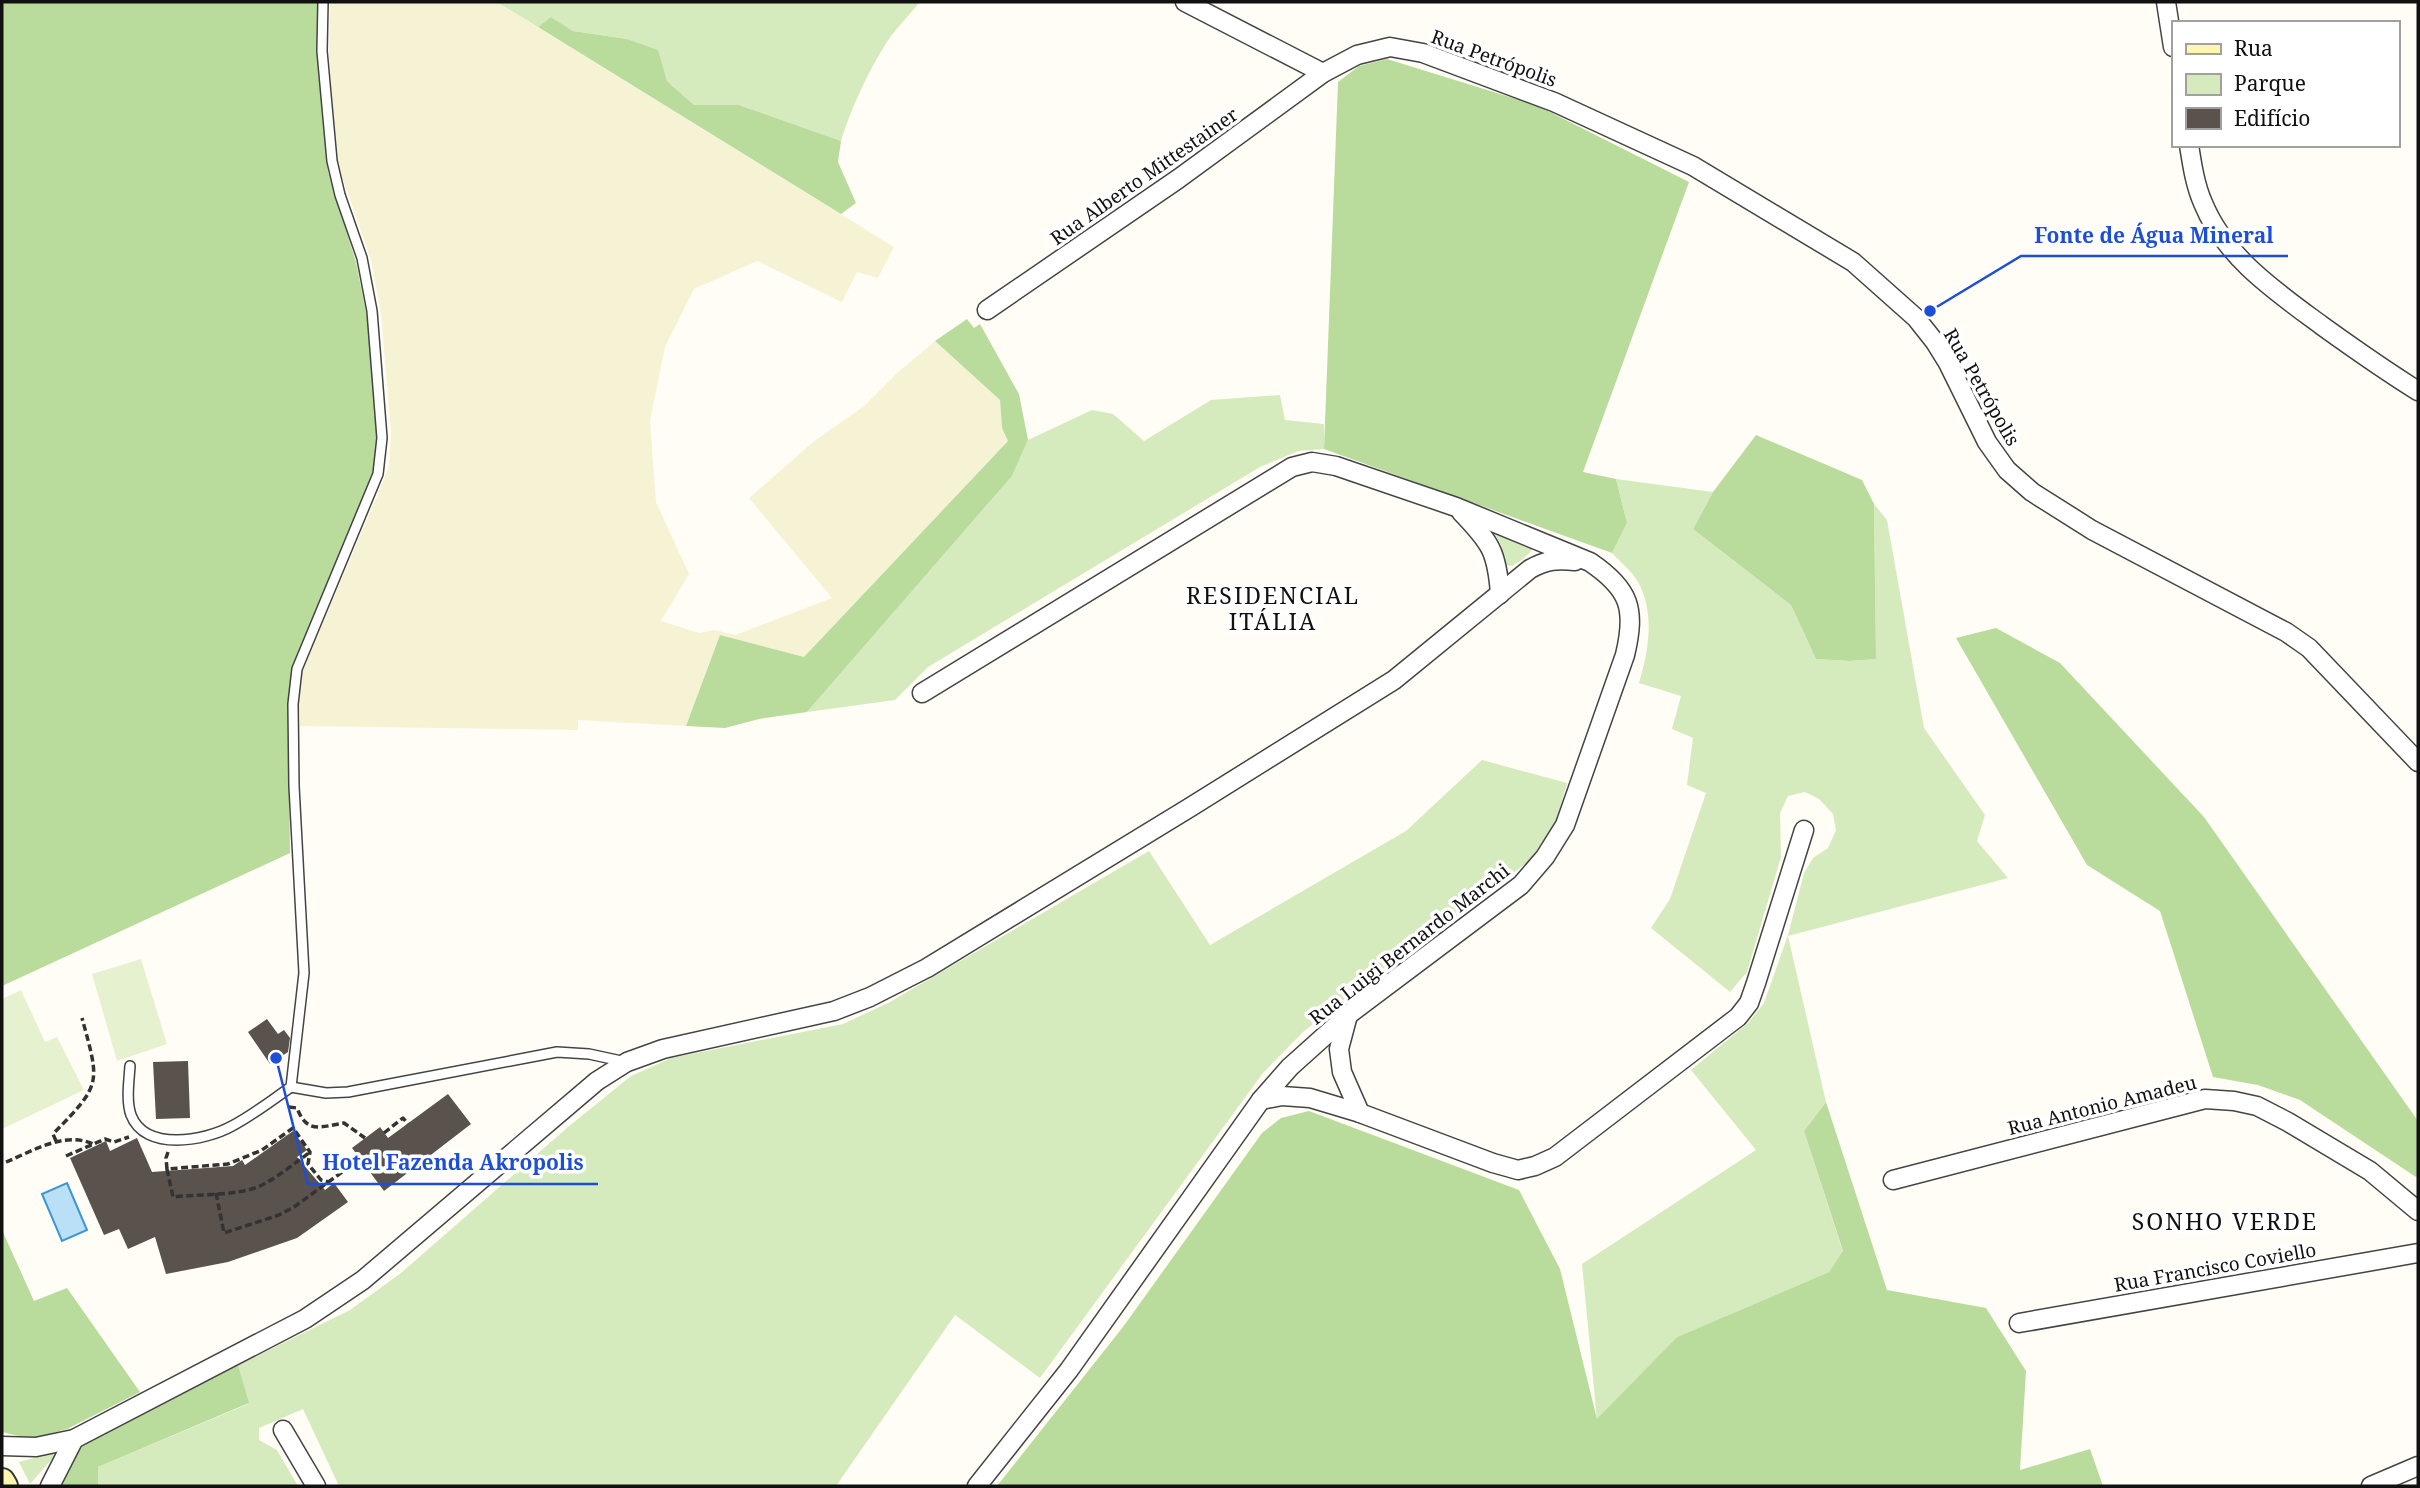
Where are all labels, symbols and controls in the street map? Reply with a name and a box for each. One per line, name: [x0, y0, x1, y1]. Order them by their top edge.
legend: [2172, 21, 2399, 147]
street label: Rua Petrópolis: [1428, 23, 1560, 93]
text: Rua: [2234, 34, 2273, 62]
text: Parque: [2234, 69, 2306, 97]
street label: Rua Alberto Mittestainer: [1045, 101, 1243, 251]
text: Edifício: [2234, 104, 2310, 132]
callout: Fonte de Água Mineral: [2021, 214, 2288, 256]
text: Fonte de Água Mineral: [2034, 221, 2274, 249]
street label: Rua Petrópolis: [1938, 324, 2026, 450]
district label: RESIDENCIAL ITÁLIA: [1186, 579, 1360, 637]
street label: Rua Luigi Bernardo Marchi: [1304, 858, 1514, 1030]
street label: Rua Antonio Amadeu: [2005, 1069, 2199, 1141]
callout: Hotel Fazenda Akropolis: [308, 1142, 598, 1184]
text: Hotel Fazenda Akropolis: [322, 1148, 584, 1176]
district label: SONHO VERDE: [2132, 1205, 2318, 1237]
street label: Rua Francisco Coviello: [2112, 1236, 2318, 1298]

